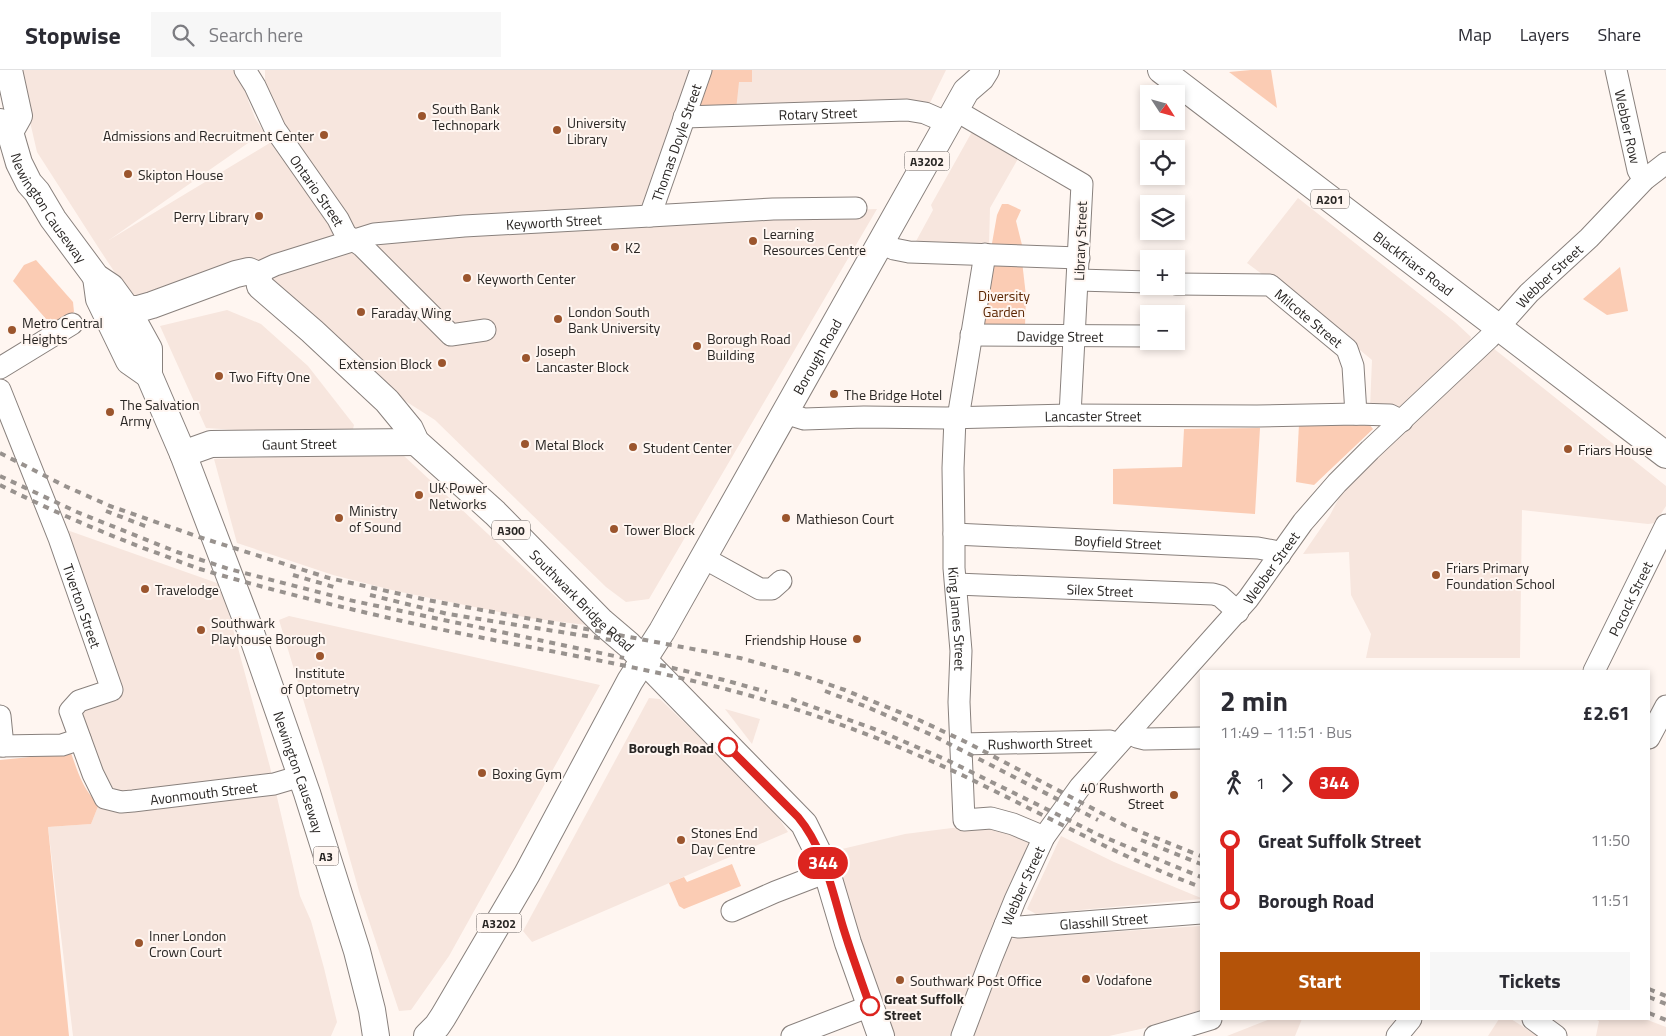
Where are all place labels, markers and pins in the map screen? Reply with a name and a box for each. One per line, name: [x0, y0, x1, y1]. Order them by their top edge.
place label: South Bank Technopark: [432, 98, 500, 135]
marker: South Bank Technopark: [416, 110, 428, 122]
place label: University Library: [567, 112, 627, 149]
marker: University Library: [551, 124, 563, 136]
place label: Admissions and Recruitment Center: [103, 125, 314, 146]
marker: Admissions and Recruitment Center: [318, 129, 330, 141]
place label: Skipton House: [138, 164, 223, 185]
marker: Skipton House: [122, 168, 134, 180]
place label: Perry Library: [174, 206, 249, 227]
marker: Perry Library: [253, 210, 265, 222]
place label: Learning Resources Centre: [763, 223, 866, 260]
marker: Learning Resources Centre: [747, 235, 759, 247]
place label: K2: [625, 237, 641, 258]
marker: K2: [609, 241, 621, 253]
place label: Keyworth Center: [477, 268, 576, 289]
marker: Keyworth Center: [461, 272, 473, 284]
place label: London South Bank University: [568, 301, 661, 338]
place label: Faraday Wing: [371, 302, 451, 323]
marker: Faraday Wing: [355, 306, 367, 318]
place label: Metro Central Heights: [22, 312, 103, 349]
marker: London South Bank University: [552, 313, 564, 325]
marker: Metro Central Heights: [6, 324, 18, 336]
place label: Borough Road Building: [707, 328, 791, 365]
place label: Joseph Lancaster Block: [536, 340, 629, 377]
marker: Borough Road Building: [691, 340, 703, 352]
marker: Joseph Lancaster Block: [520, 352, 532, 364]
place label: Extension Block: [339, 353, 432, 374]
marker: Extension Block: [436, 357, 448, 369]
place label: Two Fifty One: [229, 366, 310, 387]
marker: Two Fifty One: [213, 370, 225, 382]
place label: The Bridge Hotel: [844, 384, 942, 405]
marker: The Bridge Hotel: [828, 388, 840, 400]
place label: The Salvation Army: [120, 394, 199, 431]
marker: The Salvation Army: [104, 406, 116, 418]
place label: Metal Block: [535, 434, 604, 455]
place label: Student Center: [643, 437, 732, 458]
marker: Metal Block: [519, 438, 531, 450]
place label: Friars House: [1578, 439, 1652, 460]
marker: Student Center: [627, 441, 639, 453]
marker: Friars House: [1562, 443, 1574, 455]
place label: UK Power Networks: [429, 477, 487, 514]
marker: UK Power Networks: [413, 489, 425, 501]
place label: Ministry of Sound: [349, 500, 401, 537]
place label: Mathieson Court: [796, 508, 894, 529]
marker: Ministry of Sound: [333, 512, 345, 524]
marker: Mathieson Court: [780, 512, 792, 524]
place label: Tower Block: [624, 519, 695, 540]
marker: Tower Block: [608, 523, 620, 535]
place label: Friars Primary Foundation School: [1446, 557, 1555, 594]
marker: Friars Primary Foundation School: [1430, 569, 1442, 581]
place label: Travelodge: [155, 579, 219, 600]
marker: Travelodge: [139, 583, 151, 595]
place label: Southwark Playhouse Borough: [211, 612, 326, 649]
marker: Southwark Playhouse Borough: [195, 624, 207, 636]
place label: Friendship House: [745, 629, 847, 650]
marker: Friendship House: [851, 633, 863, 645]
marker: Institute of Optometry: [314, 650, 326, 662]
place label: Institute of Optometry: [280, 662, 360, 699]
place label: Borough Road: [628, 737, 714, 758]
marker: Borough Road: [718, 737, 738, 757]
place label: Boxing Gym: [492, 763, 562, 784]
marker: Boxing Gym: [476, 767, 488, 779]
place label: 40 Rushworth Street: [1080, 777, 1164, 814]
marker: 40 Rushworth Street: [1168, 789, 1180, 801]
place label: Stones End Day Centre: [691, 822, 758, 859]
marker: Stones End Day Centre: [675, 834, 687, 846]
place label: Inner London Crown Court: [149, 925, 226, 962]
marker: Inner London Crown Court: [133, 937, 145, 949]
place label: Vodafone: [1096, 969, 1152, 990]
place label: Southwark Post Office: [910, 970, 1042, 991]
marker: Vodafone: [1080, 973, 1092, 985]
marker: Southwark Post Office: [894, 974, 906, 986]
place label: Great Suffolk Street: [884, 988, 965, 1025]
marker: Great Suffolk Street: [860, 996, 880, 1016]

